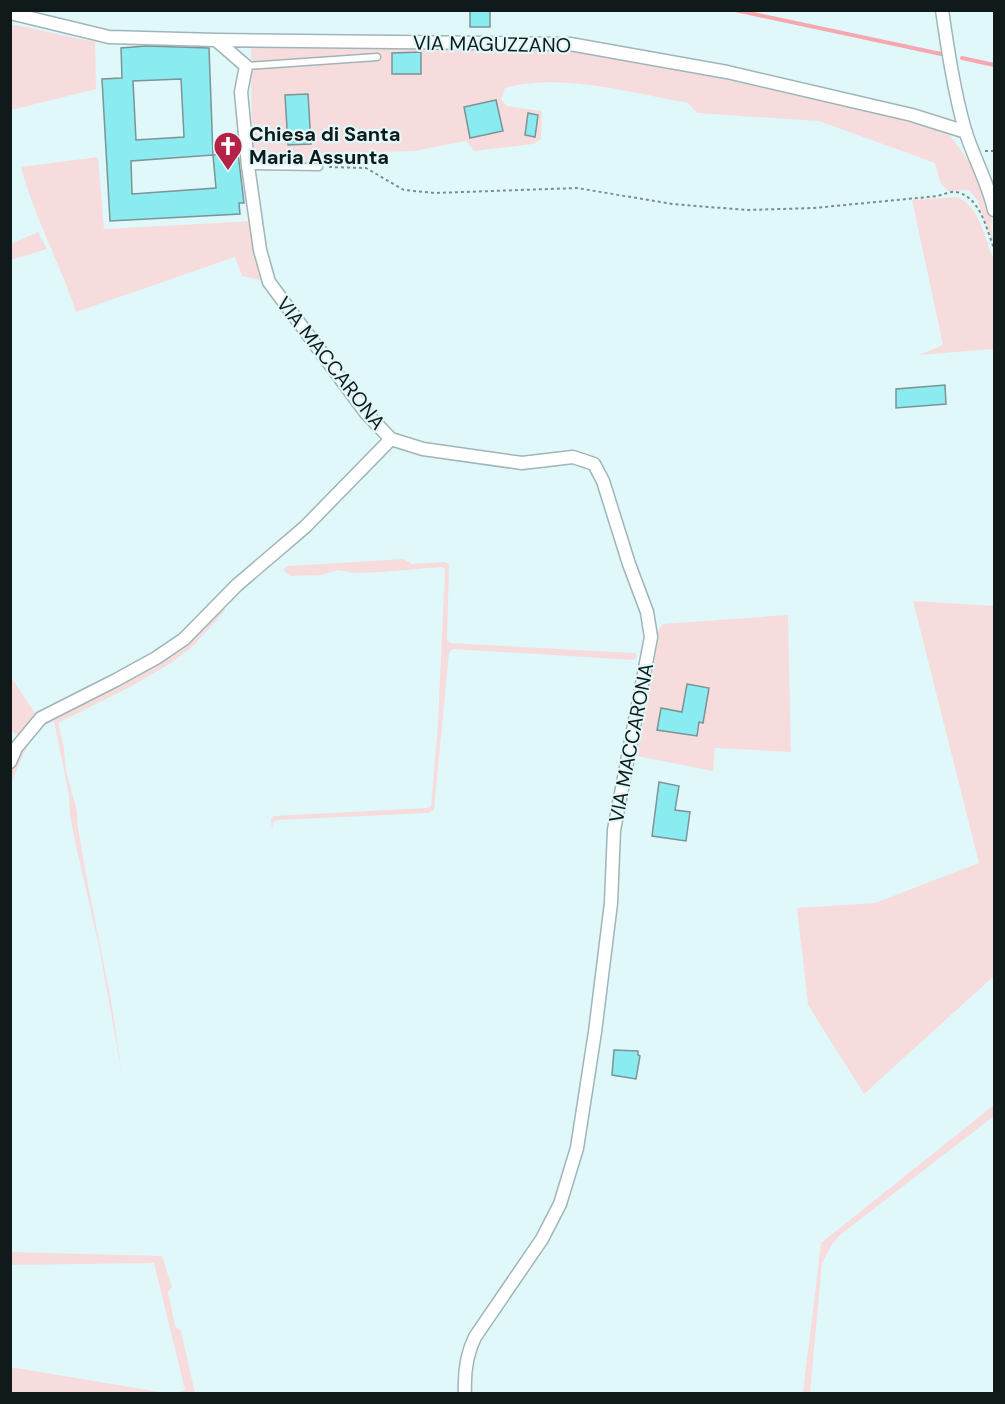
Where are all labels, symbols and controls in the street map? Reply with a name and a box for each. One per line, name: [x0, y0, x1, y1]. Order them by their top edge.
street label: VIA MAGUZZANO: [413, 30, 571, 58]
place label: Chiesa di Santa Maria Assunta: [249, 121, 401, 170]
church icon: Chiesa di Santa Maria Assunta: [212, 130, 244, 172]
street label: VIA MACCARONA: [271, 291, 391, 435]
street label: VIA MACCARONA: [603, 661, 659, 825]

